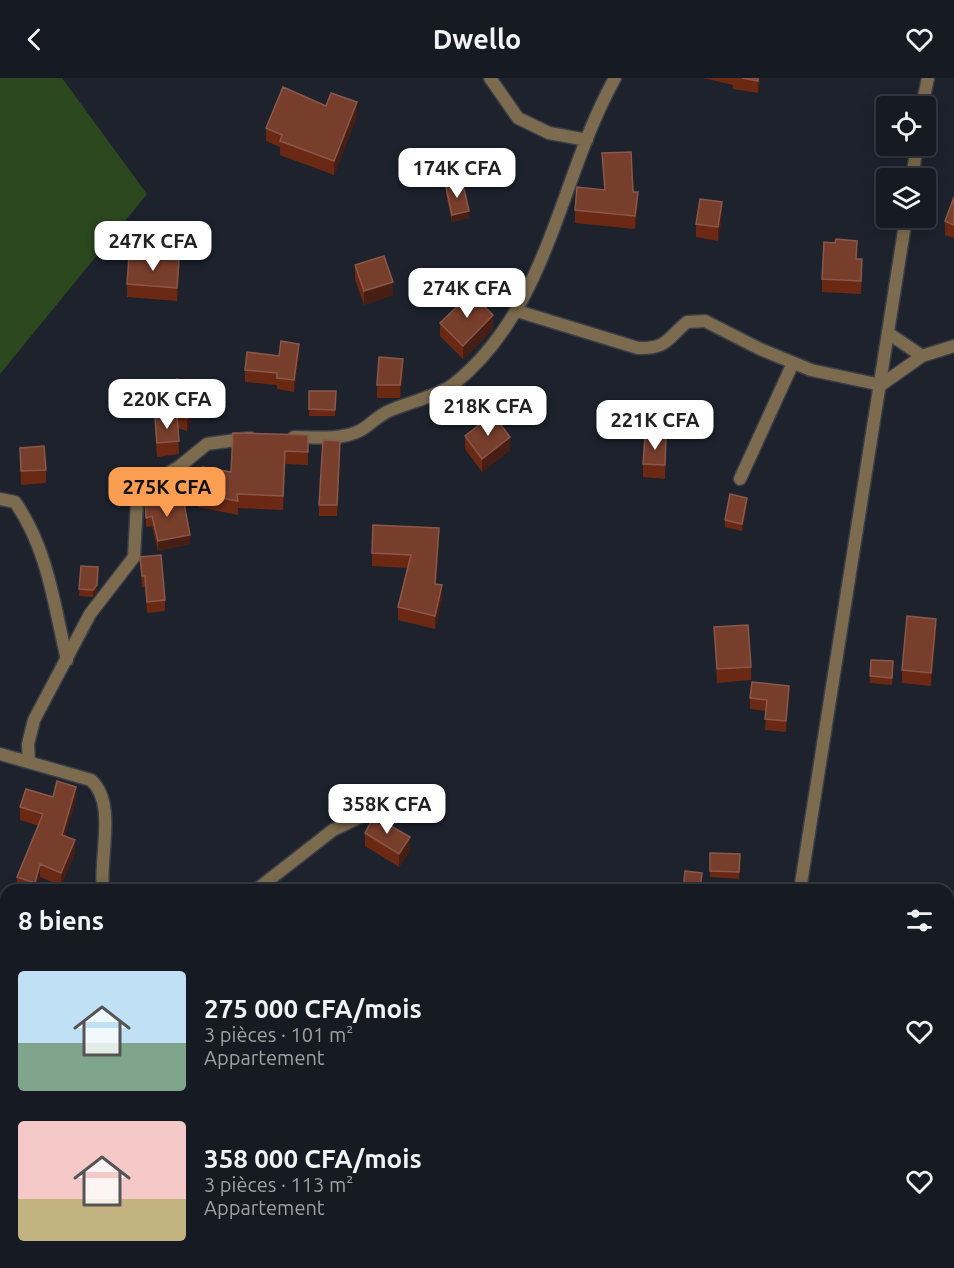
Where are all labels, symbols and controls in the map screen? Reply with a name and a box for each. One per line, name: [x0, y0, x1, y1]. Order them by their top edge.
icon: back: [18, 23, 51, 56]
icon: heart: [903, 23, 936, 56]
text: Dwello: [433, 24, 521, 54]
map controls: [876, 96, 936, 228]
button: locate: [876, 96, 936, 156]
pin: 174K CFA: [395, 148, 519, 199]
text: 174K CFA: [412, 156, 502, 179]
button: layers: [876, 168, 936, 228]
pin: 247K CFA: [91, 221, 215, 272]
text: 247K CFA: [108, 229, 198, 252]
pin: 274K CFA: [405, 268, 529, 319]
text: 274K CFA: [422, 276, 512, 299]
pin: 220K CFA: [105, 379, 229, 430]
pin: 218K CFA: [426, 386, 550, 437]
text: 220K CFA: [122, 387, 212, 410]
text: 218K CFA: [443, 394, 533, 417]
pin: 221K CFA: [593, 400, 717, 451]
text: 221K CFA: [610, 408, 700, 431]
pin: 275K CFA: [105, 467, 229, 518]
text: 275K CFA: [122, 475, 212, 498]
pin: 358K CFA: [325, 784, 449, 835]
text: 358K CFA: [342, 792, 432, 815]
icon: filters: [903, 904, 936, 937]
text: 8 biens: [18, 906, 104, 935]
text: 275 000 CFA/mois: [204, 994, 422, 1023]
icon: home: [66, 995, 138, 1067]
icon: heart: [903, 1015, 936, 1048]
text: 3 pièces · 101 m²: [204, 1023, 353, 1046]
text: Appartement: [204, 1046, 325, 1069]
text: 358 000 CFA/mois: [204, 1144, 422, 1173]
icon: home: [66, 1145, 138, 1217]
icon: heart: [903, 1165, 936, 1198]
text: 3 pièces · 113 m²: [204, 1173, 353, 1196]
text: Appartement: [204, 1196, 325, 1219]

